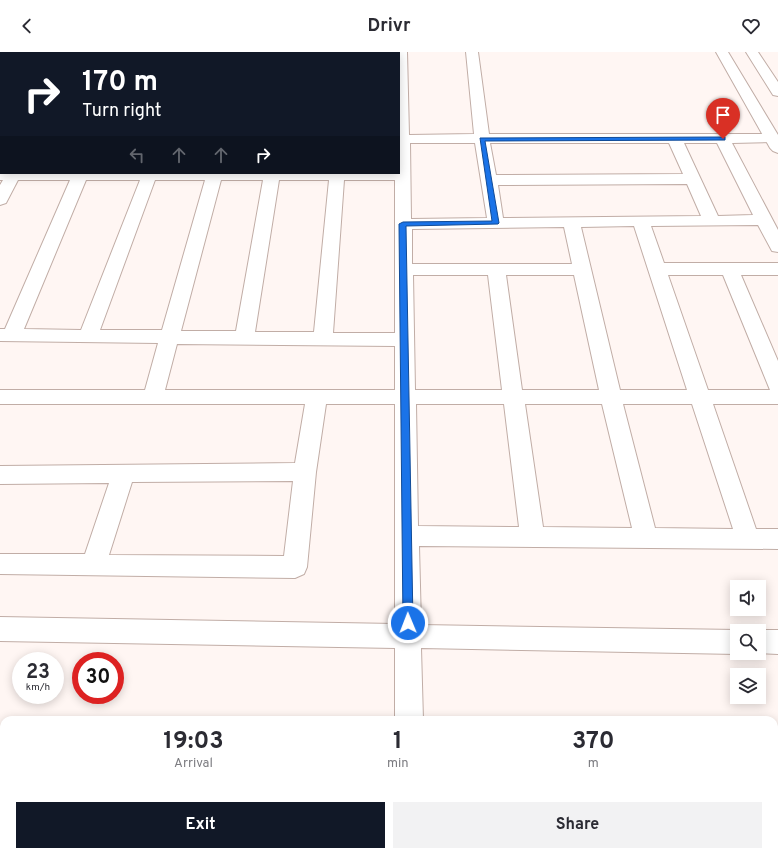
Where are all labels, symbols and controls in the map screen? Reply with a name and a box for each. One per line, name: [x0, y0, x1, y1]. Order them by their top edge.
icon: back: [16, 15, 38, 37]
text: Drivr: [368, 15, 410, 38]
icon: heart: [740, 15, 762, 37]
text: 170 m: [82, 65, 158, 101]
icon: right: [16, 68, 68, 120]
pin: [706, 98, 740, 139]
text: Turn right: [82, 100, 162, 123]
icon: arrive: [712, 104, 734, 126]
icon: left: [126, 144, 148, 166]
icon: ahead: [168, 144, 190, 166]
icon: ahead: [210, 144, 232, 166]
icon: right: [252, 144, 274, 166]
map controls: [730, 580, 766, 704]
button: sound: [730, 580, 766, 616]
position arrow: [387, 602, 429, 644]
button: search: [730, 624, 766, 660]
speed limit sign: 30: [72, 652, 124, 704]
text: 23: [26, 660, 50, 686]
button: layers: [730, 668, 766, 704]
text: km/h: [26, 681, 50, 694]
text: 19:03: [163, 727, 224, 757]
text: 1: [393, 727, 403, 757]
text: 370: [572, 727, 615, 757]
text: Arrival: [174, 756, 213, 772]
text: min: [387, 756, 409, 772]
text: m: [588, 756, 599, 772]
button: Exit: [16, 802, 385, 848]
button: Share: [393, 802, 762, 848]

